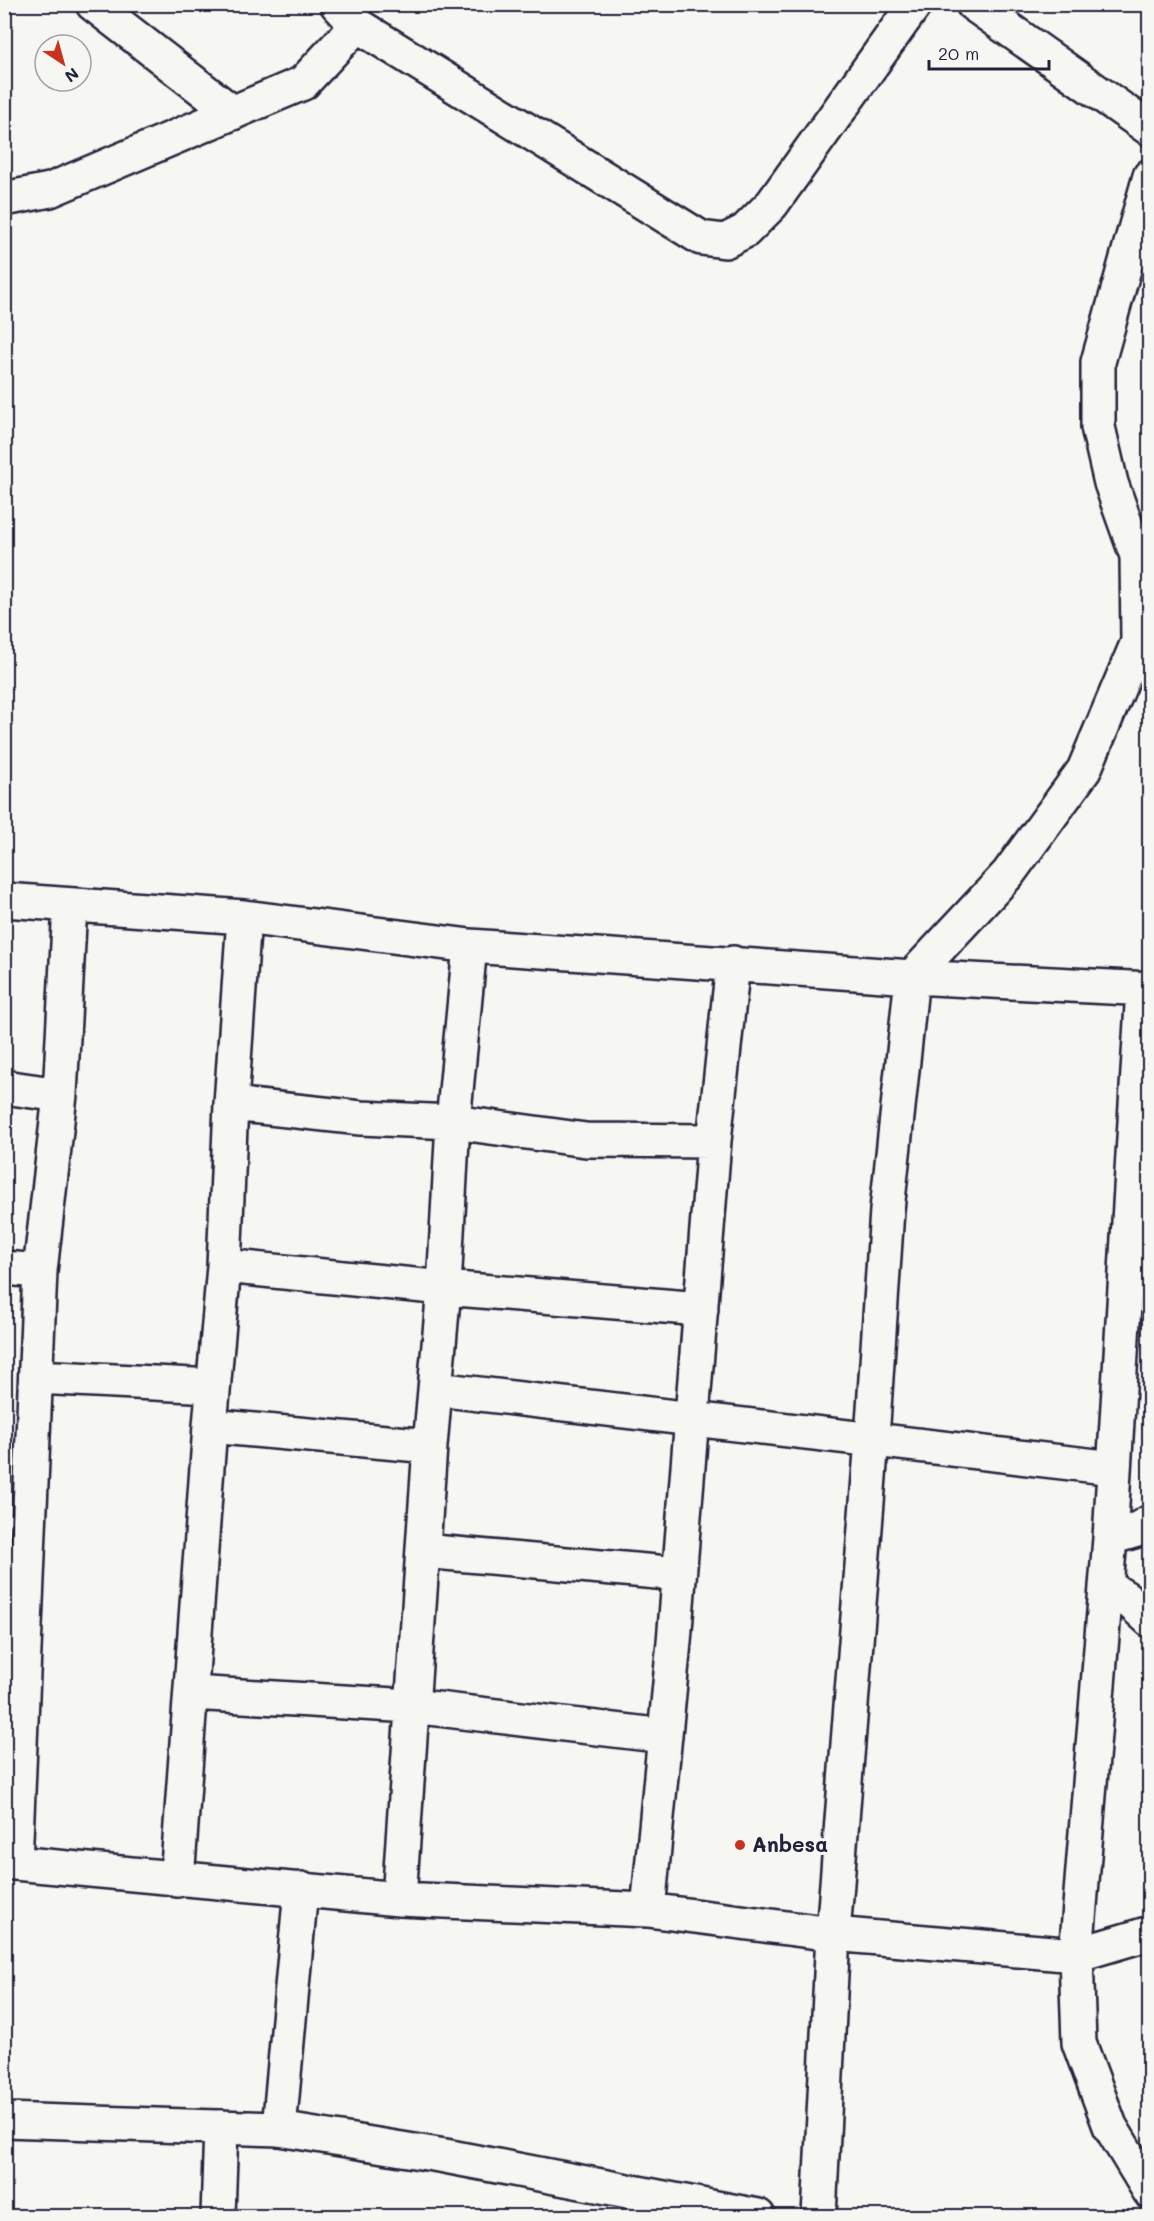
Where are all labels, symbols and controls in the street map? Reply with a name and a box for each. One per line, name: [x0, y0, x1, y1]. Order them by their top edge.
north arrow: [33, 33, 93, 93]
scale bar: [929, 33, 1049, 71]
text: 20 m: [938, 41, 979, 65]
text: N: [61, 63, 83, 88]
place label: Anbesa: [752, 1830, 828, 1857]
marker: Anbesa: [733, 1838, 747, 1852]

